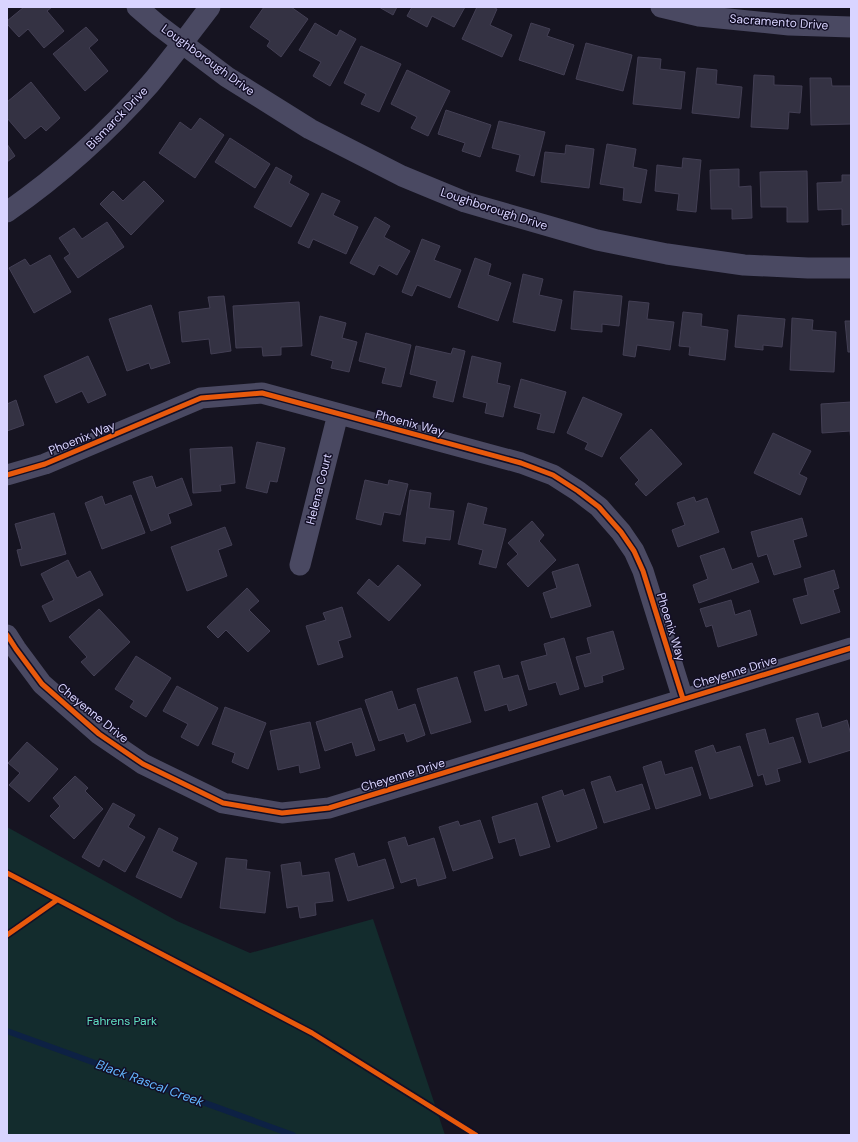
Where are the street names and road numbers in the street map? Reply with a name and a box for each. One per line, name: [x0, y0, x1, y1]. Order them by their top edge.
street label: Sacramento Drive: [729, 11, 829, 33]
street label: Loughborough Drive: [158, 21, 258, 99]
street label: Bismarck Drive: [83, 83, 151, 153]
street label: Loughborough Drive: [438, 184, 550, 234]
street label: Phoenix Way: [374, 406, 447, 440]
street label: Phoenix Way: [46, 417, 118, 459]
street label: Helena Court: [302, 451, 336, 526]
street label: Phoenix Way: [653, 591, 689, 663]
street label: Cheyenne Drive: [691, 652, 779, 692]
street label: Cheyenne Drive: [54, 679, 132, 747]
street label: Cheyenne Drive: [359, 755, 447, 795]

